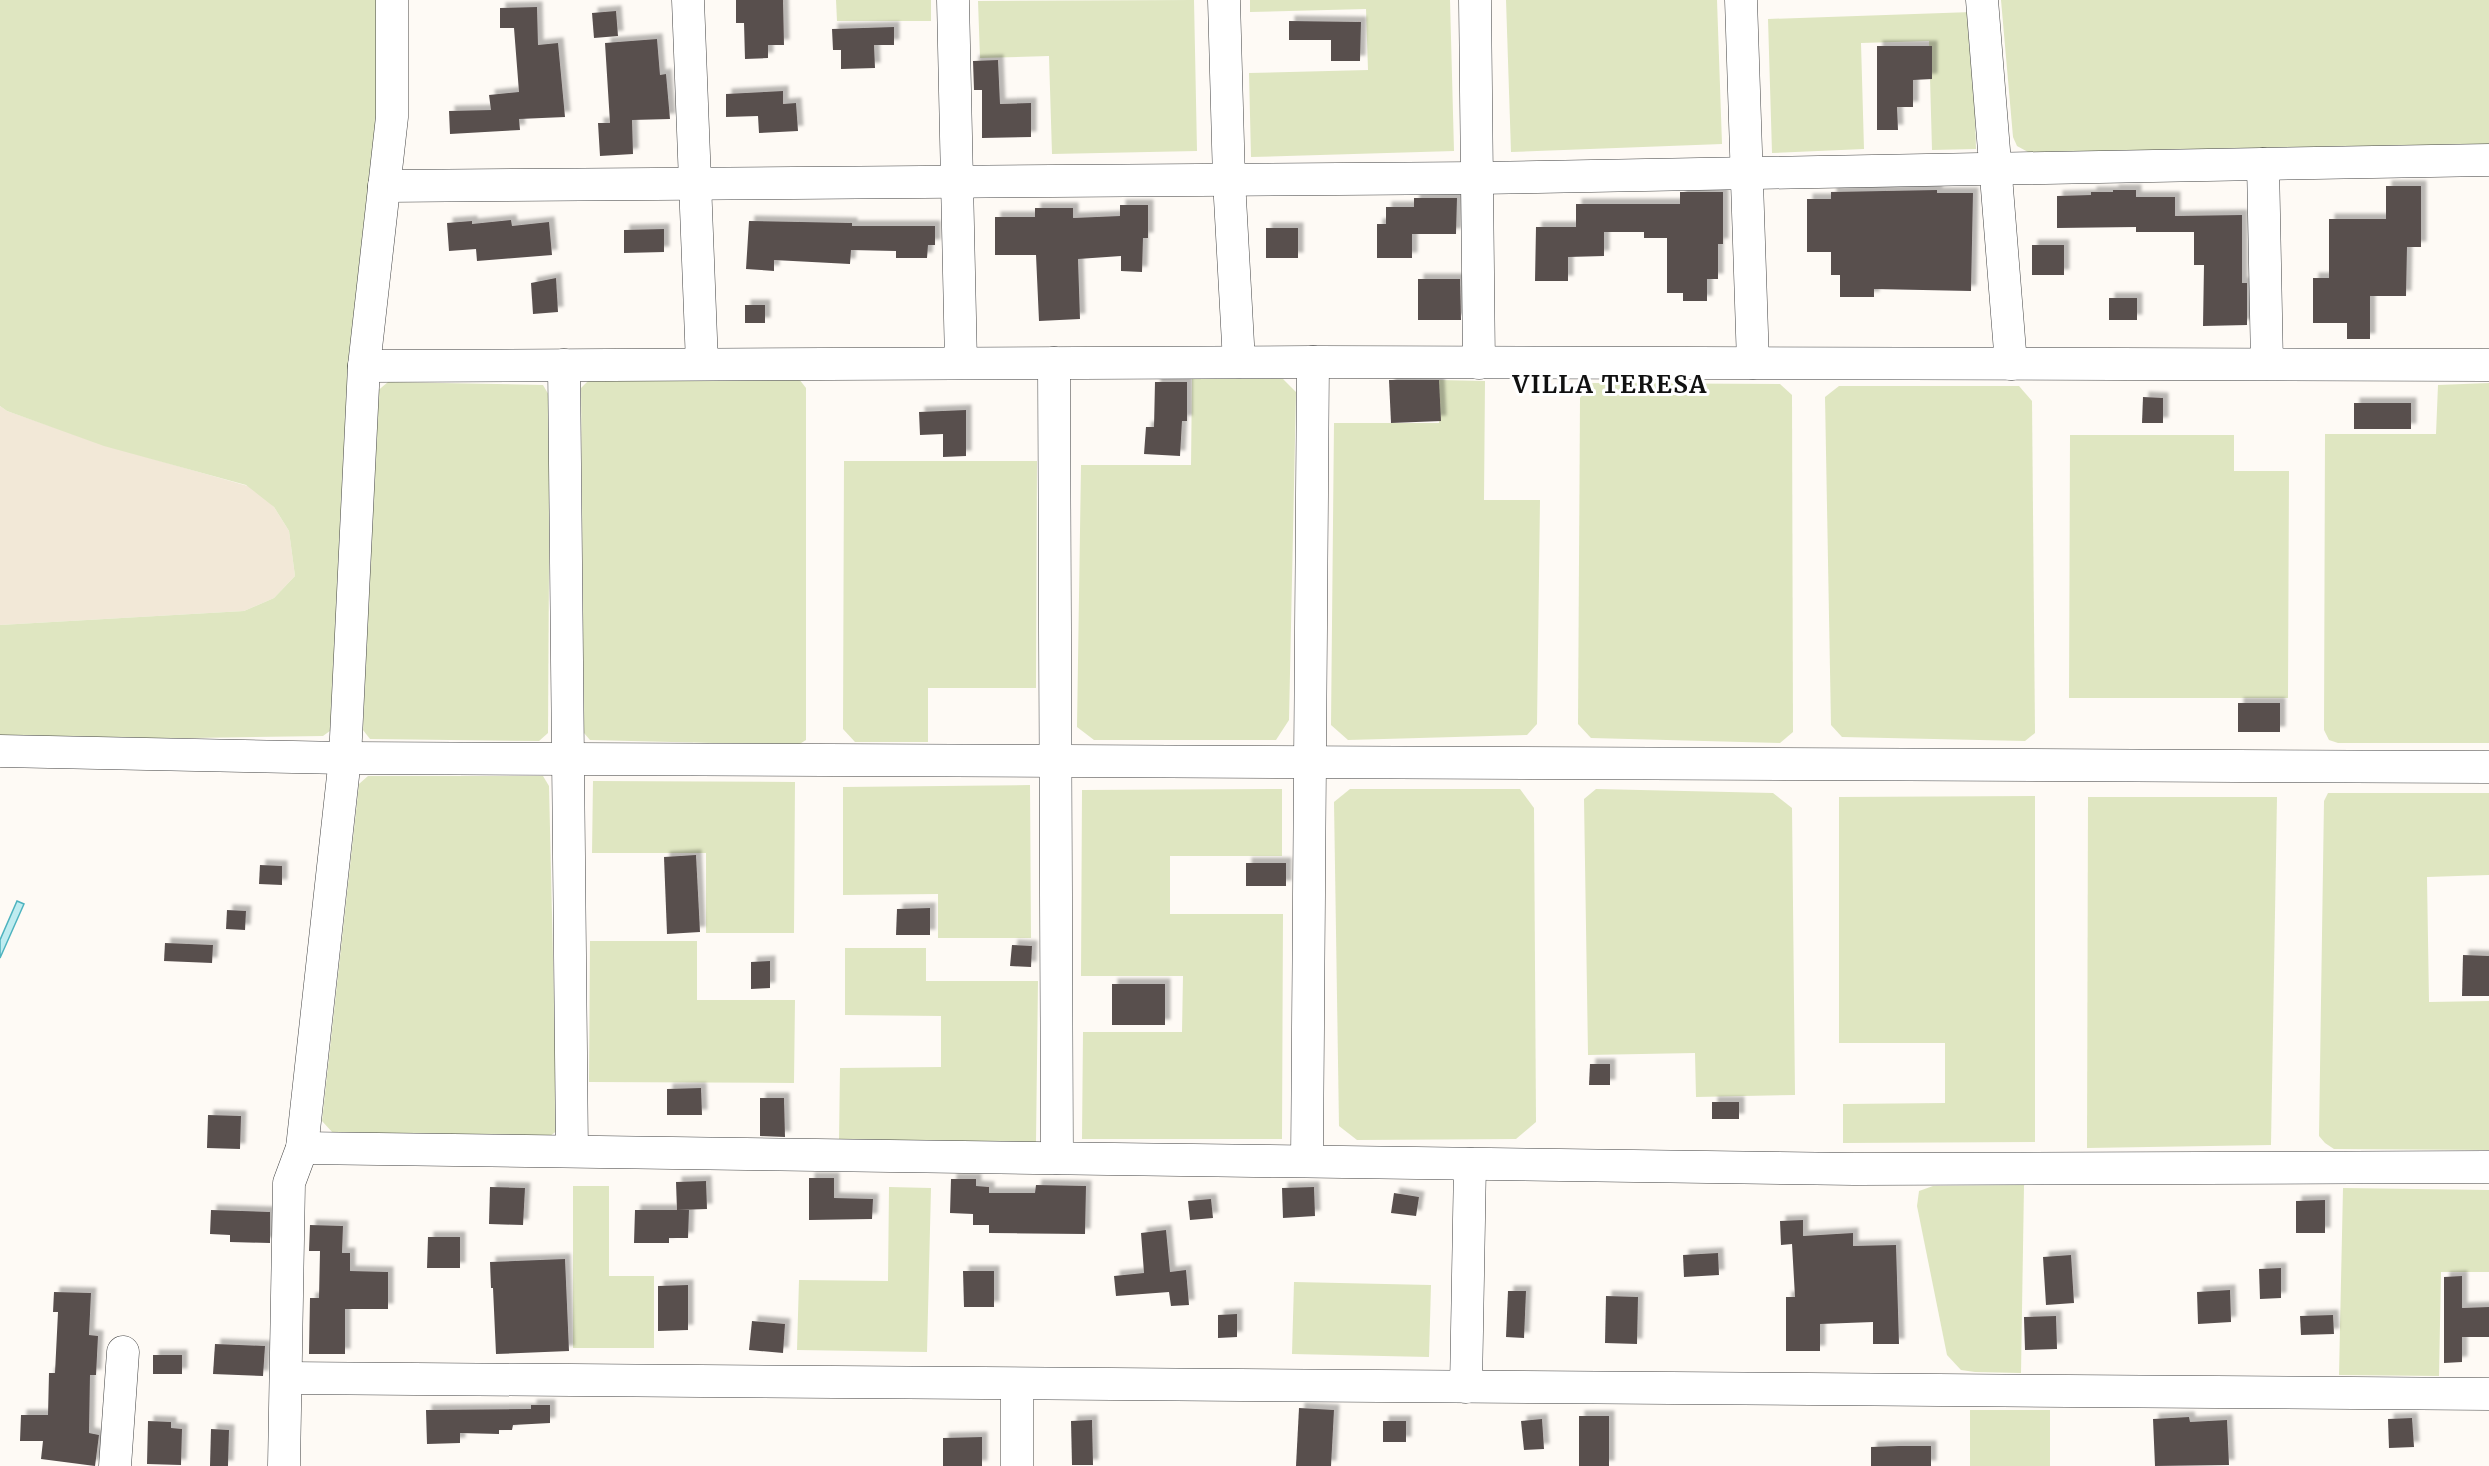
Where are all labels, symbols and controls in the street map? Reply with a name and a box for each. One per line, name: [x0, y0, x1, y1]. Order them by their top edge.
district label: VILLA TERESA: [1511, 369, 1708, 400]

